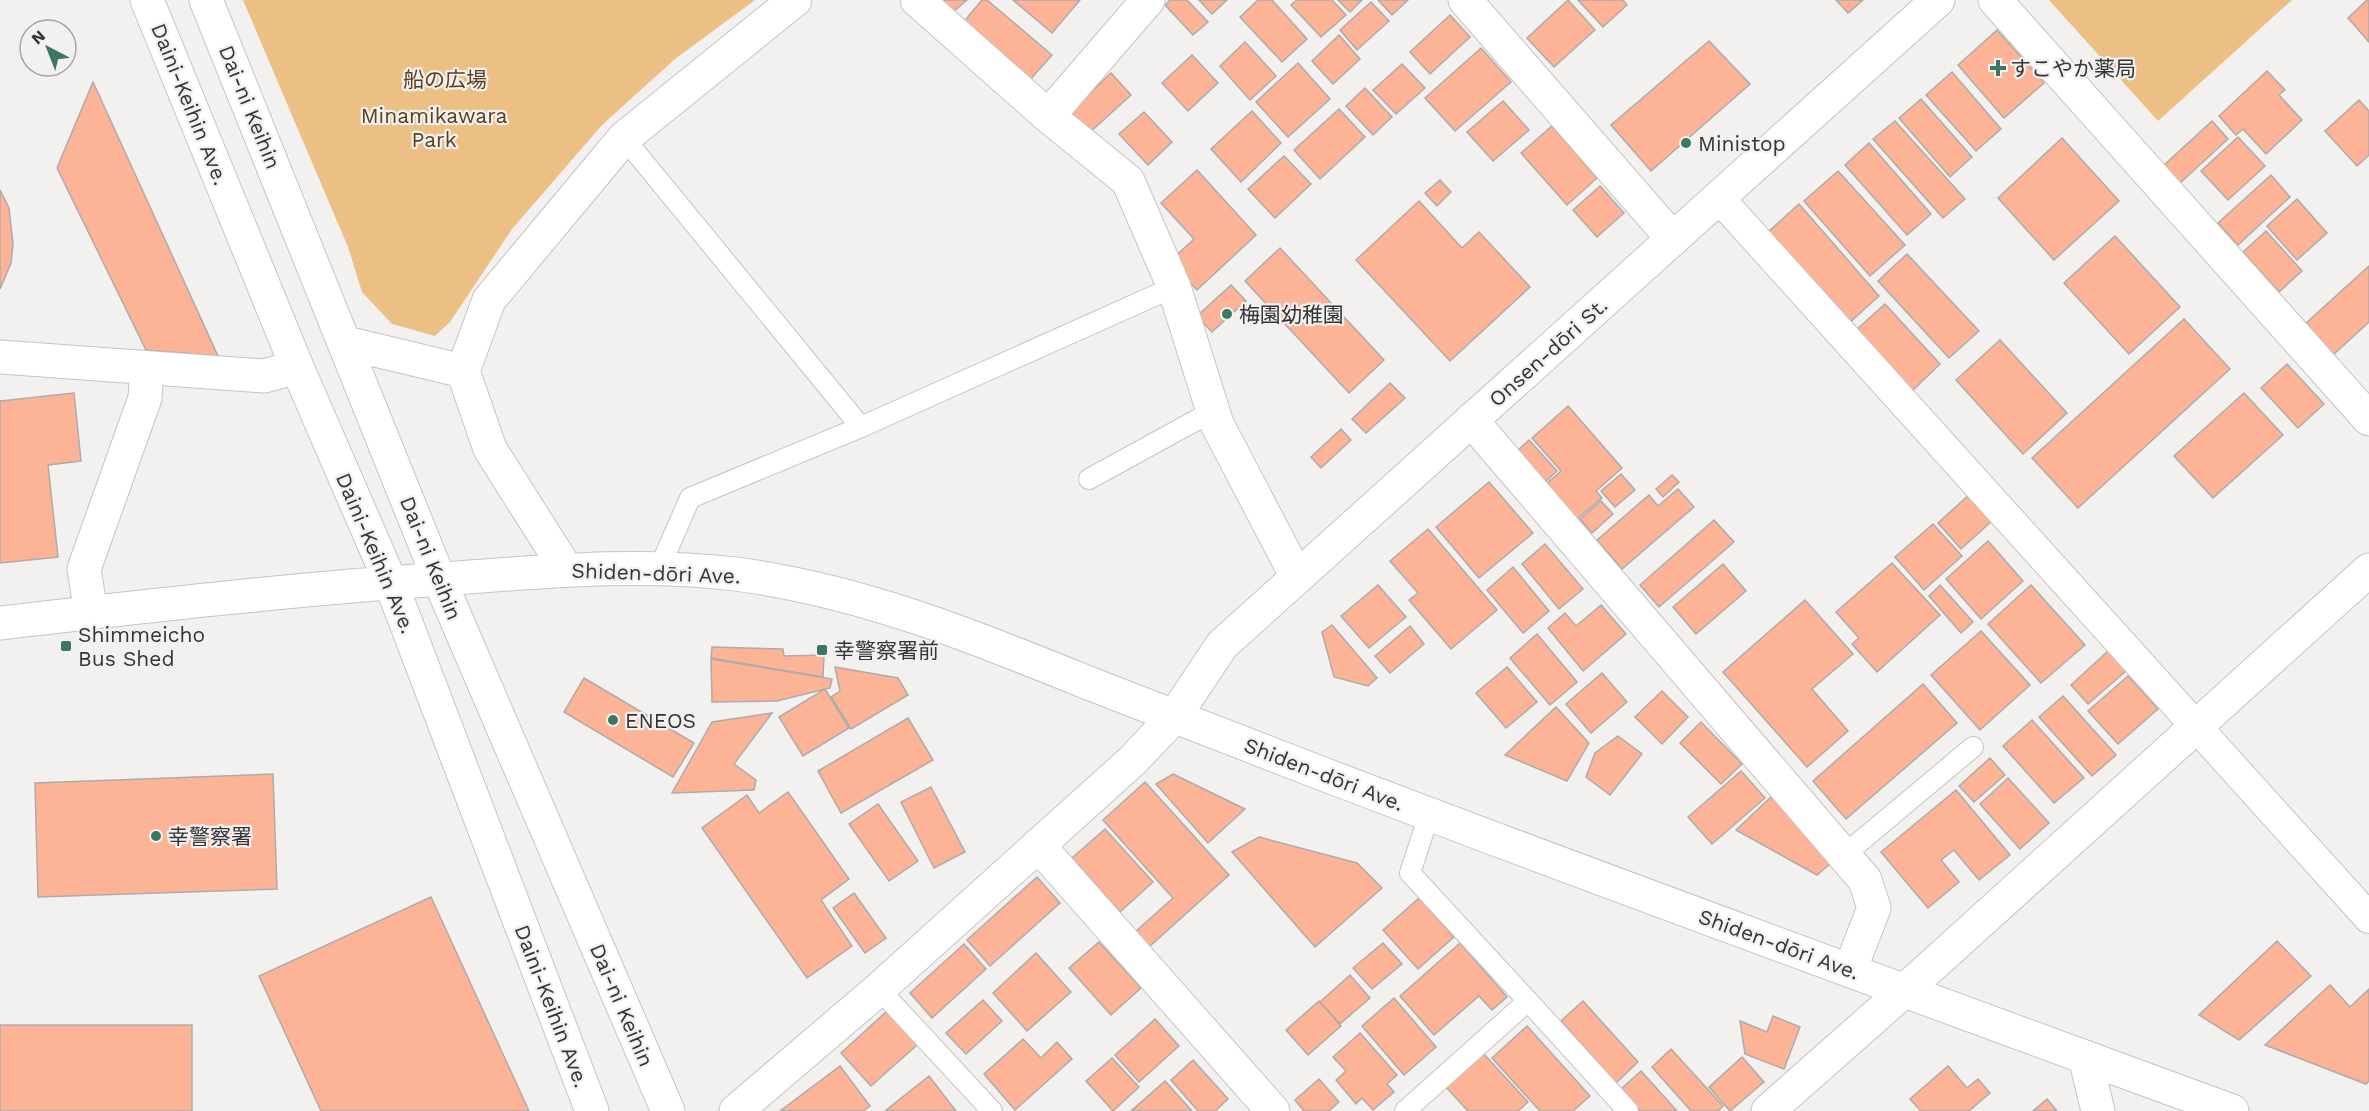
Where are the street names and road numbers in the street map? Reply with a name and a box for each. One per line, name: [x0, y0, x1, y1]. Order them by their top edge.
street label: Daini-Keihin Ave.: [146, 19, 234, 189]
street label: Dai-ni Keihin: [214, 41, 286, 173]
street label: Onsen-dōri St.: [1484, 292, 1612, 412]
street label: Daini-Keihin Ave.: [331, 469, 421, 637]
street label: Dai-ni Keihin: [395, 492, 467, 624]
street label: Shiden-dōri Ave.: [571, 558, 741, 588]
street label: Shiden-dōri Ave.: [1241, 732, 1407, 816]
street label: Shiden-dōri Ave.: [1695, 903, 1863, 985]
street label: Daini-Keihin Ave.: [509, 921, 595, 1091]
street label: Dai-ni Keihin: [585, 940, 659, 1070]

